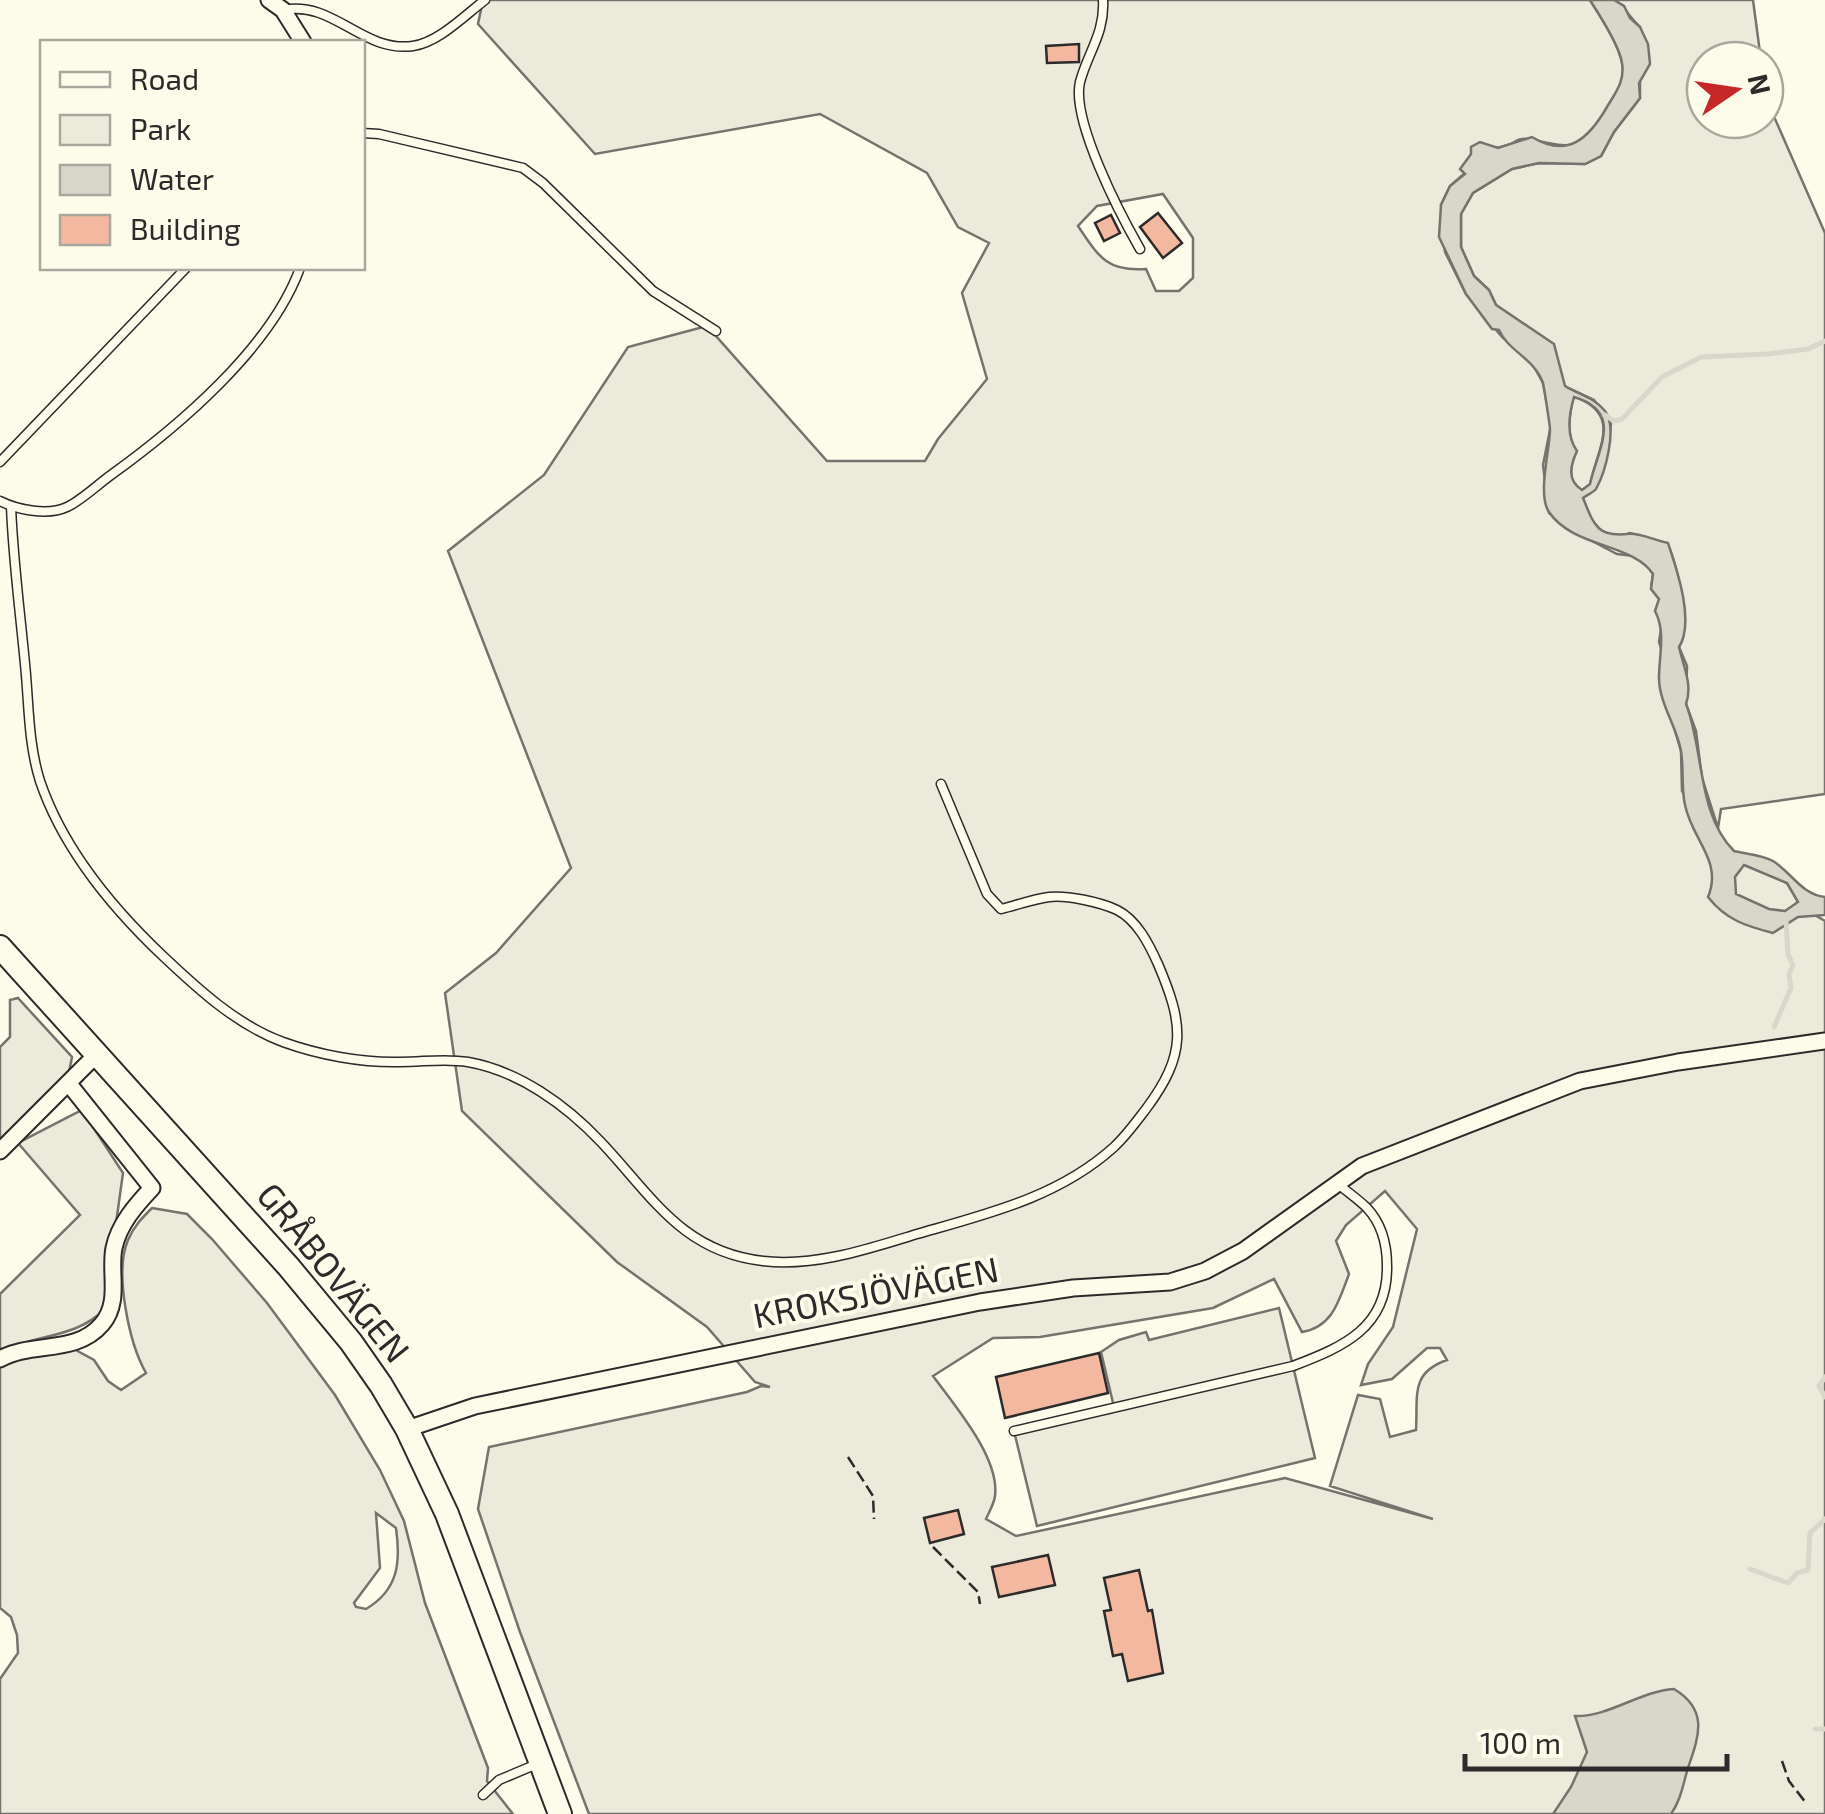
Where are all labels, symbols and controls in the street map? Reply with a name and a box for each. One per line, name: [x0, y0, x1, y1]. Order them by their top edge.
legend: [40, 40, 365, 270]
north arrow: [1685, 40, 1785, 140]
text: Road: [130, 60, 199, 96]
text: N: [1741, 70, 1779, 98]
text: Park: [130, 110, 191, 146]
text: Water: [130, 160, 214, 196]
text: Building: [130, 210, 241, 246]
street label: GRÅBOVÄGEN: [250, 1174, 420, 1370]
street label: KROKSJÖVÄGEN: [749, 1247, 1002, 1335]
scale bar: [1465, 1709, 1728, 1771]
text: 100 m: [1480, 1724, 1561, 1760]

